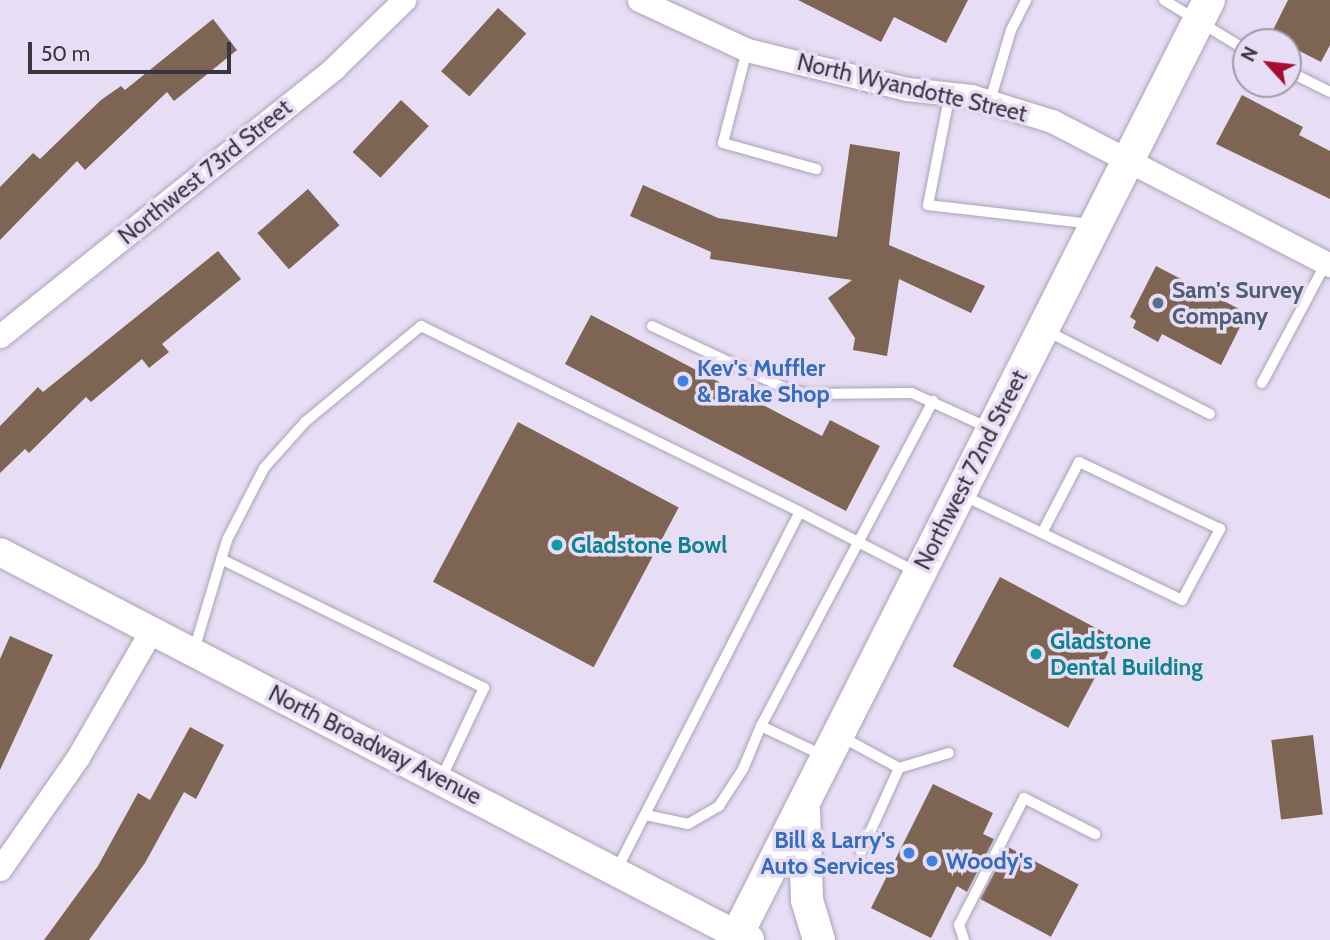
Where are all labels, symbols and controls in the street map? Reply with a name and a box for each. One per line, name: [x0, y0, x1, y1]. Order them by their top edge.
scale bar: [32, 28, 234, 72]
north arrow: [1232, 28, 1302, 98]
text: 50 m: [41, 41, 90, 66]
text: N: [1236, 43, 1263, 65]
street label: North Wyandotte Street: [794, 48, 1030, 128]
street label: Northwest 73rd Street: [113, 94, 297, 250]
place label: Sam's Survey Company: [1172, 276, 1304, 330]
marker: Sam's Survey Company: [1150, 295, 1166, 311]
place label: Kev's Muffler & Brake Shop: [697, 354, 830, 408]
street label: Northwest 72nd Street: [909, 366, 1033, 574]
marker: Kev's Muffler & Brake Shop: [675, 373, 691, 389]
place label: Gladstone Bowl: [571, 531, 727, 559]
marker: Gladstone Bowl: [549, 537, 565, 553]
place label: Gladstone Dental Building: [1050, 627, 1203, 681]
marker: Gladstone Dental Building: [1028, 646, 1044, 662]
street label: North Broadway Avenue: [264, 679, 486, 811]
place label: Bill & Larry's Auto Services: [760, 826, 895, 880]
marker: Bill & Larry's Auto Services: [901, 845, 917, 861]
place label: Woody's: [946, 847, 1033, 875]
marker: Woody's: [924, 853, 940, 869]

